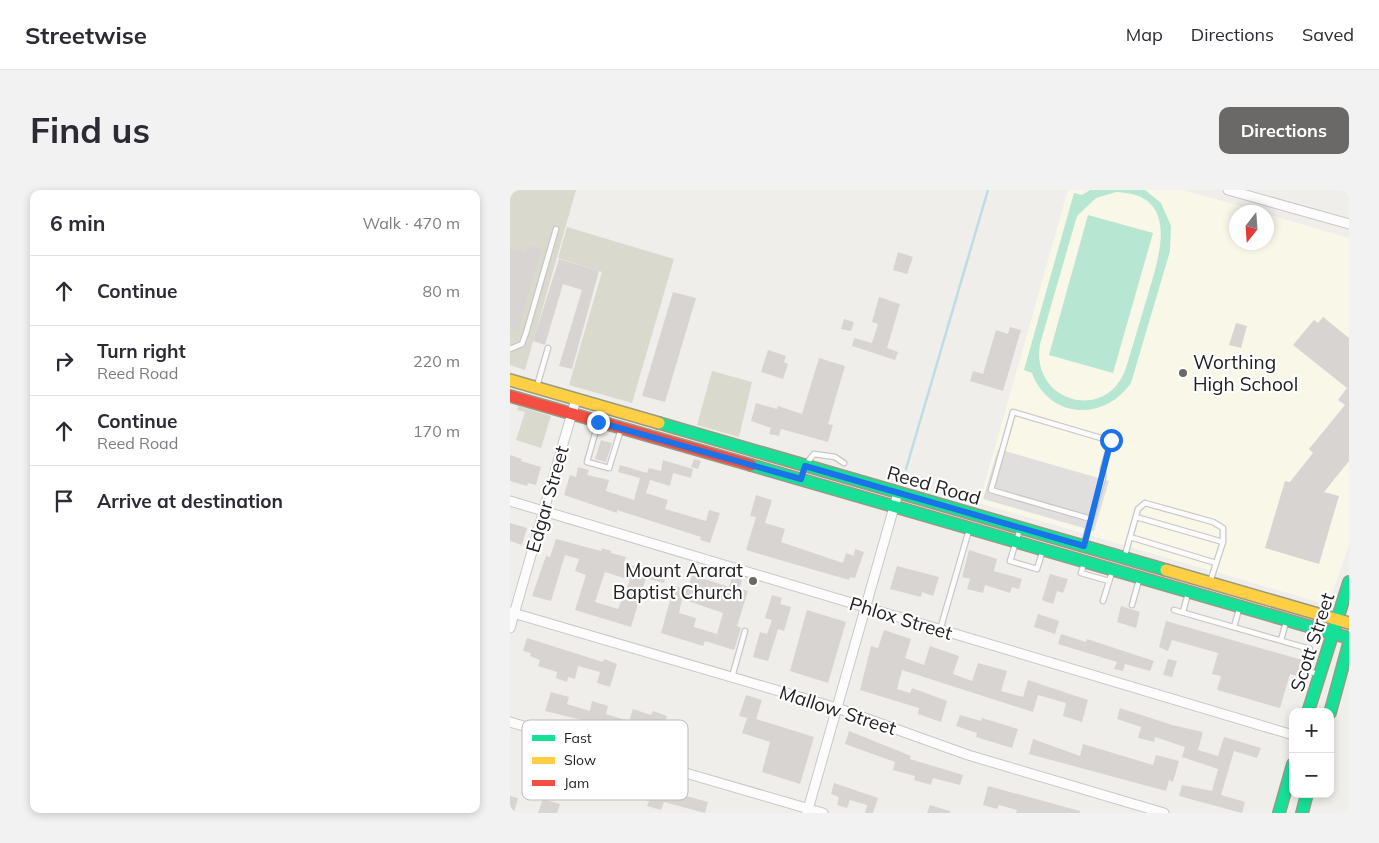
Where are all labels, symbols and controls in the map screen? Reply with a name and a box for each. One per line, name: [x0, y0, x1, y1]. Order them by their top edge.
text: Streetwise: [25, 20, 147, 50]
text: Map: [1126, 23, 1163, 46]
text: Directions: [1191, 23, 1274, 46]
text: Saved: [1302, 23, 1354, 46]
button: Directions: [1219, 107, 1349, 154]
text: Find us: [30, 108, 150, 152]
north arrow: [1229, 205, 1274, 250]
text: 6 min: [50, 210, 105, 236]
text: Walk · 470 m: [362, 213, 460, 233]
icon: ahead: [50, 277, 78, 305]
text: Continue: [97, 279, 177, 303]
text: 80 m: [423, 281, 460, 301]
text: Turn right: [97, 339, 186, 363]
icon: right: [50, 347, 78, 375]
place label: Worthing High School: [1193, 350, 1298, 396]
text: 220 m: [413, 351, 460, 371]
text: Reed Road: [97, 363, 178, 383]
marker: Worthing High School: [1177, 367, 1189, 379]
text: Continue: [97, 409, 177, 433]
route end: [587, 411, 610, 434]
icon: ahead: [50, 417, 78, 445]
text: 170 m: [413, 421, 460, 441]
route start: [1100, 429, 1123, 452]
text: Reed Road: [97, 433, 178, 453]
street label: Edgar Street: [520, 443, 574, 555]
street label: Reed Road: [884, 460, 984, 510]
icon: arrive: [50, 487, 78, 515]
text: Arrive at destination: [97, 489, 283, 513]
place label: Mount Ararat Baptist Church: [613, 558, 743, 604]
marker: Mount Ararat Baptist Church: [747, 575, 759, 587]
street label: Scott Street: [1285, 589, 1339, 694]
street label: Phlox Street: [847, 591, 956, 645]
street label: Mallow Street: [777, 680, 900, 740]
map controls: [1289, 708, 1334, 798]
button: +: [1289, 708, 1334, 753]
legend: [522, 720, 688, 800]
text: Fast: [564, 729, 592, 747]
text: Slow: [564, 751, 596, 769]
button: −: [1289, 753, 1334, 798]
text: Jam: [564, 774, 589, 792]

